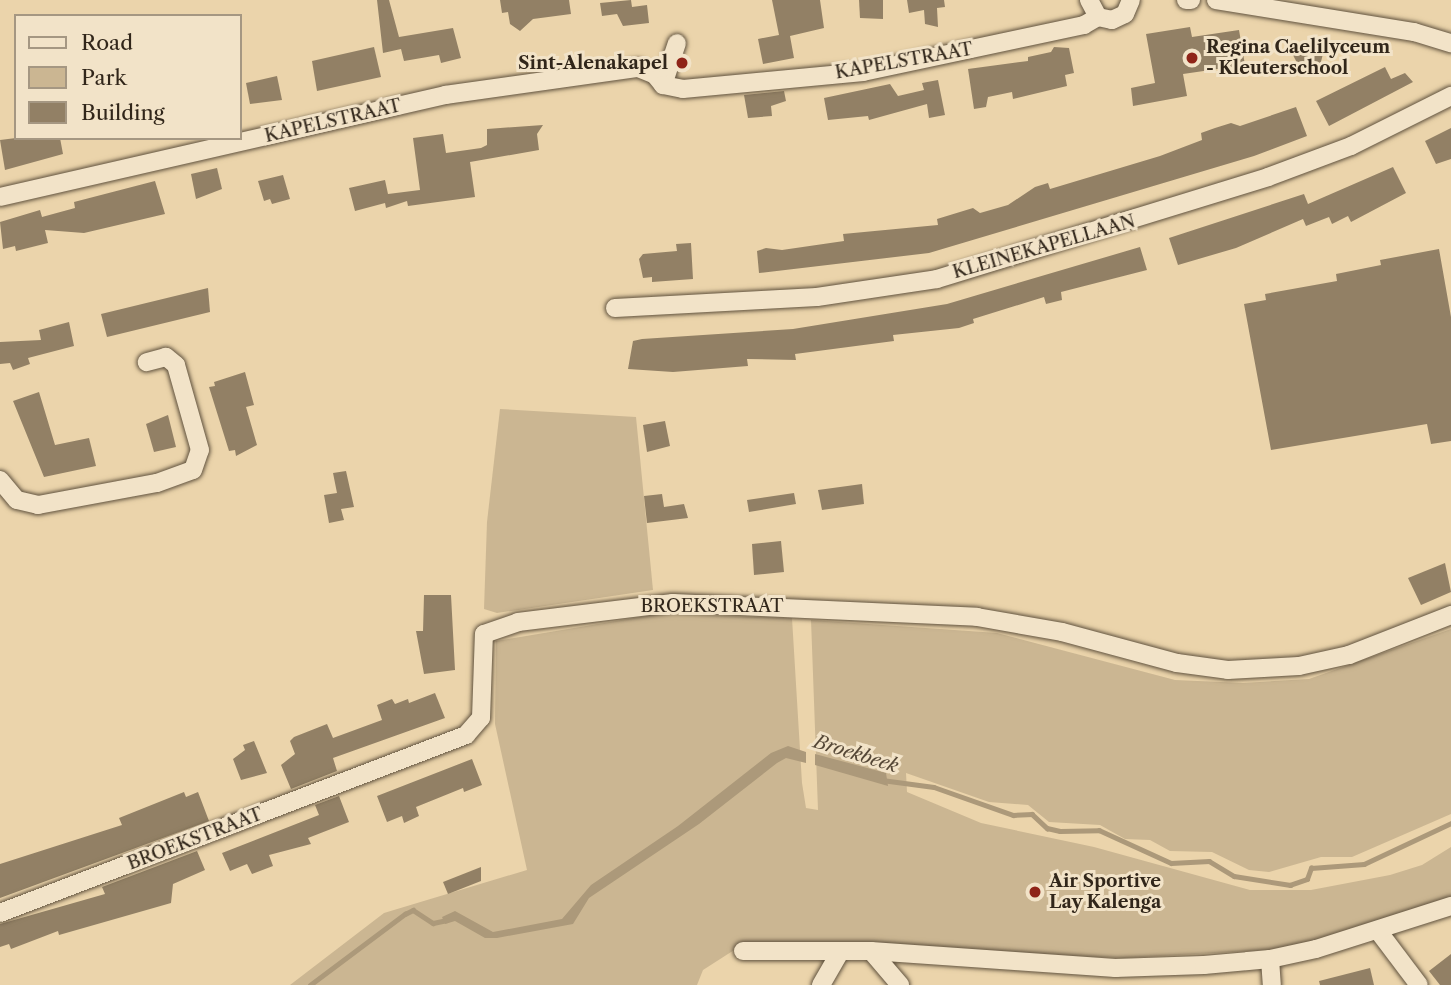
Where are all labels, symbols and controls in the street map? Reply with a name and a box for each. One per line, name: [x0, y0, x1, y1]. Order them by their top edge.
legend: [14, 14, 242, 140]
text: Road: [81, 30, 133, 55]
place label: Regina Caelilyceum - Kleuterschool: [1206, 37, 1390, 80]
street label: KAPELSTRAAT: [833, 38, 975, 84]
marker: Regina Caelilyceum - Kleuterschool: [1184, 50, 1200, 66]
place label: Sint-Alenakapel: [518, 52, 668, 74]
marker: Sint-Alenakapel: [674, 55, 690, 71]
text: Park: [81, 65, 127, 90]
street label: KAPELSTRAAT: [263, 95, 403, 147]
text: Building: [81, 100, 165, 125]
street label: KLEINEKAPELLAAN: [950, 211, 1138, 283]
street label: BROEKSTRAAT: [641, 595, 783, 617]
water label: Broekbeek: [811, 730, 901, 778]
street label: BROEKSTRAAT: [124, 803, 266, 875]
place label: Air Sportive Lay Kalenga: [1049, 871, 1162, 914]
marker: Air Sportive Lay Kalenga: [1027, 884, 1043, 900]

